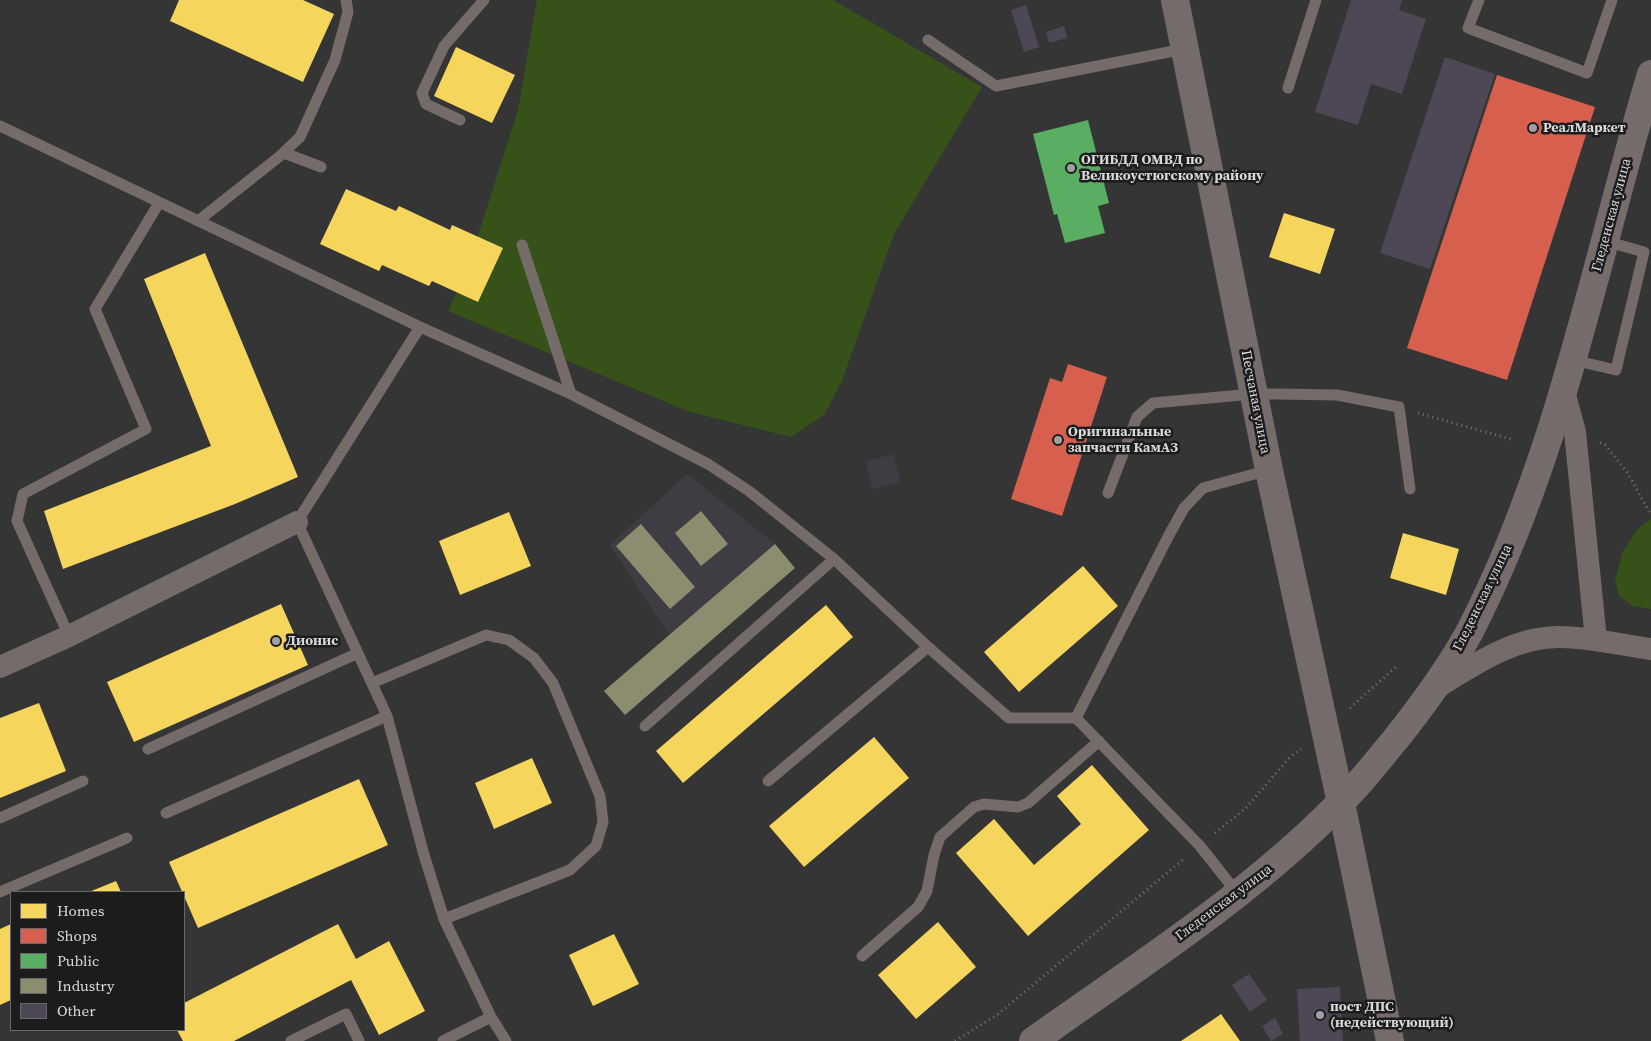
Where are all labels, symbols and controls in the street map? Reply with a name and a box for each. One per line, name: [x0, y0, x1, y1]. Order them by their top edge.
place label: РеалМаркет: [1543, 120, 1626, 136]
marker: РеалМаркет: [1527, 122, 1539, 134]
place label: ОГИБДД ОМВД по Великоустюгскому району: [1081, 152, 1264, 184]
street label: Гледенская улица: [1589, 156, 1635, 274]
marker: ОГИБДД ОМВД по Великоустюгскому району: [1065, 162, 1077, 174]
street label: Песчаная улица: [1237, 349, 1273, 455]
place label: Оригинальные запчасти КамАЗ: [1068, 424, 1178, 457]
marker: Оригинальные запчасти КамАЗ: [1052, 434, 1064, 446]
street label: Гледенская улица: [1450, 542, 1516, 654]
place label: Дионис: [286, 633, 338, 649]
marker: Дионис: [270, 635, 282, 647]
street label: Гледенская улица: [1172, 861, 1276, 945]
legend: [10, 891, 185, 1031]
text: Homes: [57, 900, 104, 921]
text: Shops: [57, 925, 97, 946]
text: Public: [57, 950, 99, 971]
text: Industry: [57, 975, 114, 996]
place label: пост ДПС (недействующий): [1330, 999, 1454, 1032]
text: Other: [57, 1000, 96, 1021]
marker: пост ДПС (недействующий): [1314, 1009, 1326, 1021]

